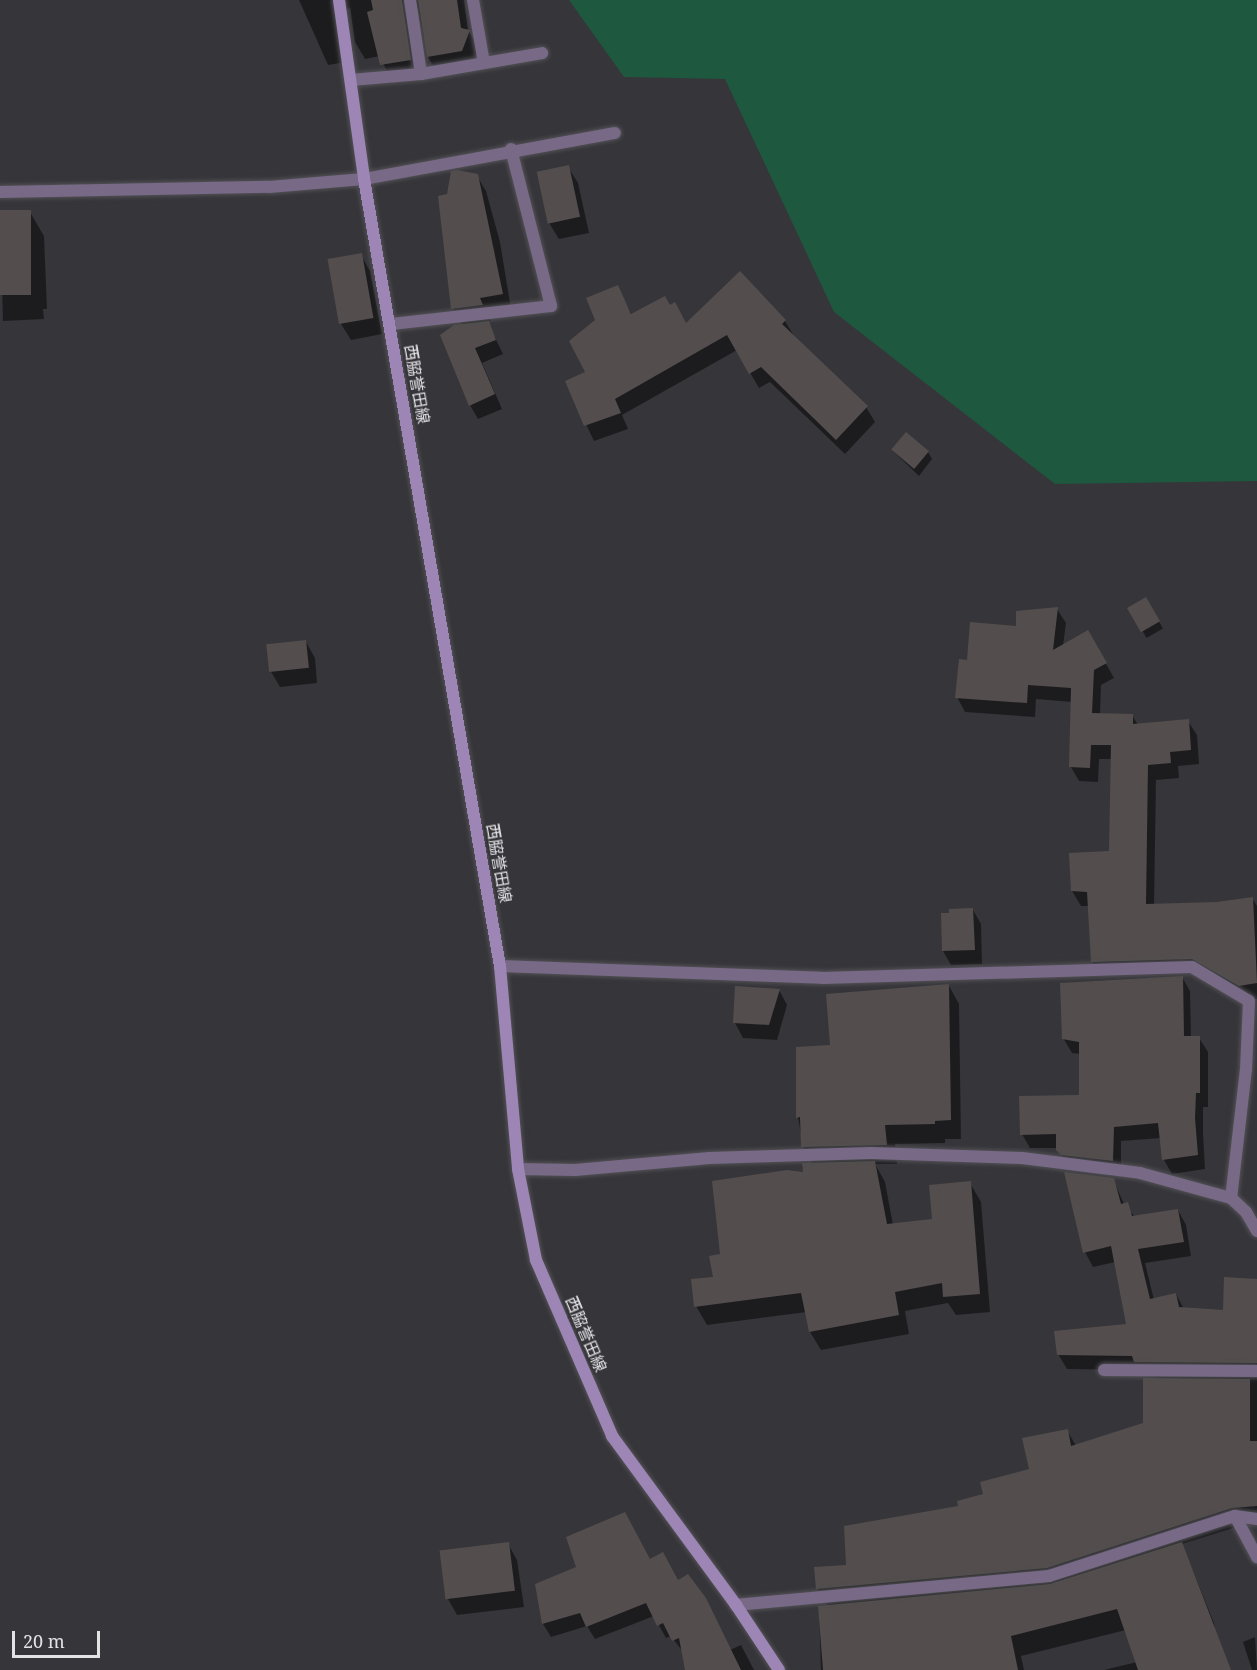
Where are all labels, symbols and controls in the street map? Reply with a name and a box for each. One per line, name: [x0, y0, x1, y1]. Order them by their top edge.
street label: 西脇誉田線: [401, 343, 433, 425]
street label: 西脇誉田線: [483, 822, 515, 904]
street label: 西脇誉田線: [562, 1293, 610, 1375]
scale bar: [15, 1619, 104, 1657]
text: 20 m: [23, 1629, 65, 1653]

